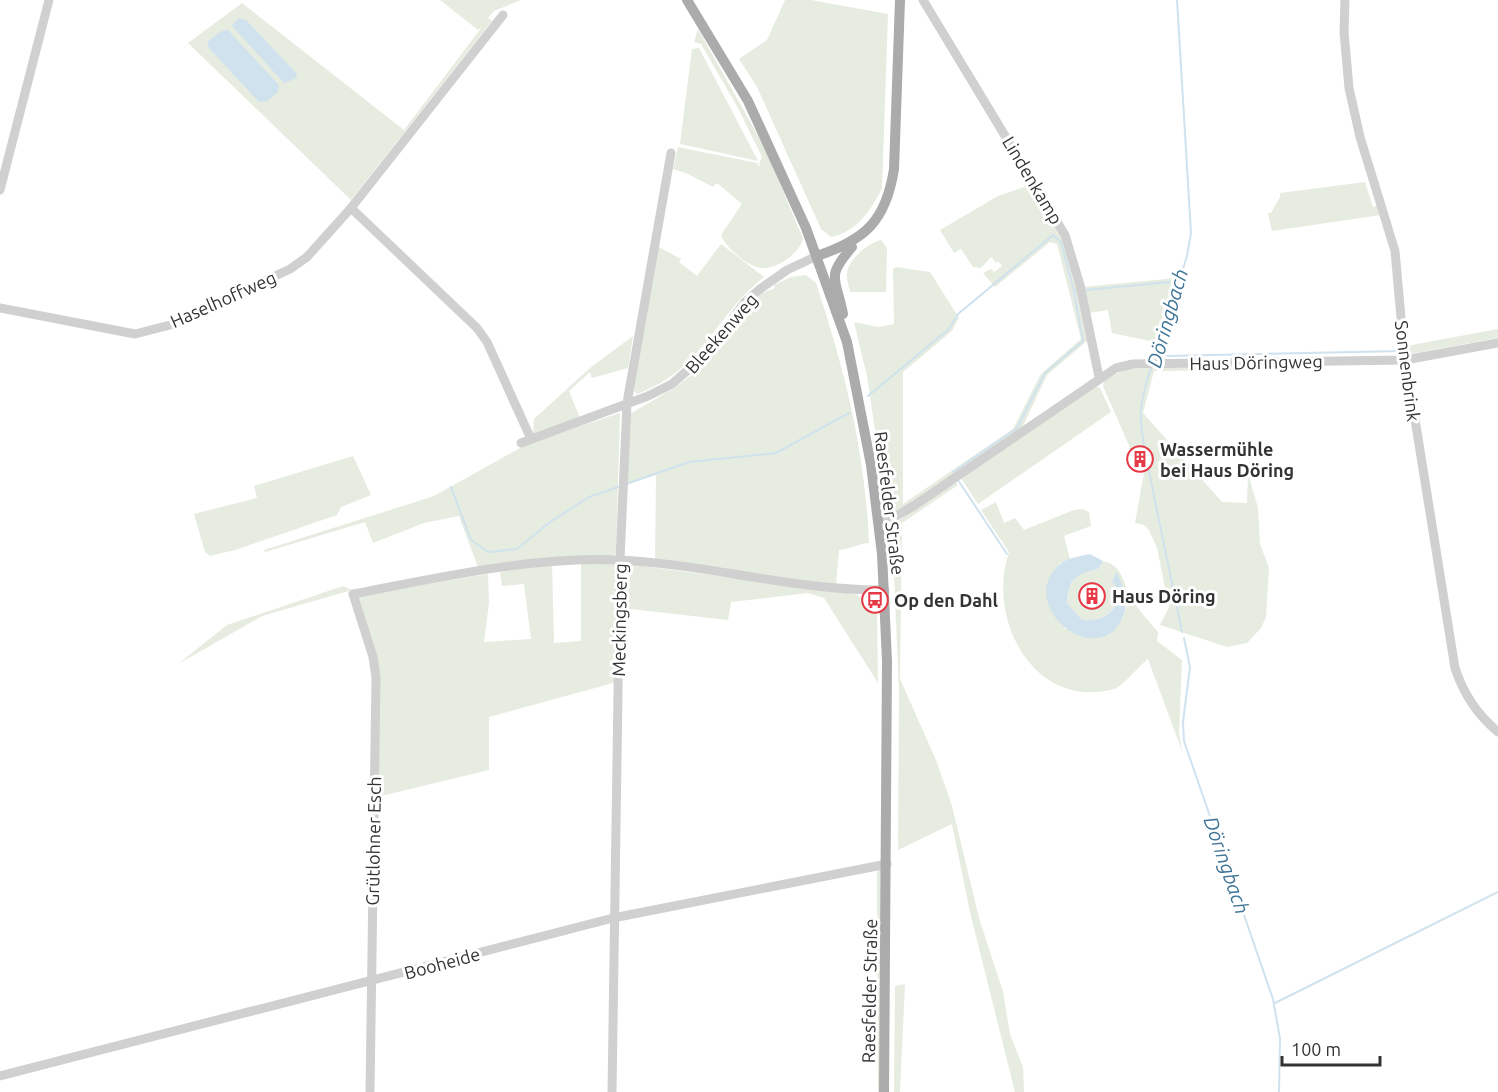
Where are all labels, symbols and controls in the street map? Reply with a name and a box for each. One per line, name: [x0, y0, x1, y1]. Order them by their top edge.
street label: Lindenkamp: [999, 132, 1067, 228]
water label: Döringbach: [1142, 266, 1192, 370]
street label: Haselhoffweg: [167, 267, 279, 331]
street label: Bleekenweg: [681, 289, 761, 377]
street label: Sonnenbrink: [1392, 319, 1424, 423]
street label: Haus Döringweg: [1189, 351, 1323, 373]
street label: Raesfelder Straße: [871, 430, 909, 576]
place label: Wassermühle bei Haus Döring: [1160, 439, 1294, 480]
building icon: Wassermühle bei Haus Döring: [1125, 444, 1155, 474]
street label: Meckingsberg: [608, 563, 630, 677]
building icon: Haus Döring: [1077, 581, 1107, 611]
bus stop icon: Op den Dahl: [860, 585, 890, 615]
place label: Haus Döring: [1112, 586, 1216, 606]
place label: Op den Dahl: [894, 590, 999, 610]
street label: Grütlohner Esch: [362, 776, 384, 906]
water label: Döringbach: [1200, 813, 1254, 917]
street label: Raesfelder Straße: [858, 919, 880, 1063]
street label: Booheide: [402, 943, 482, 983]
scale bar: [1282, 1029, 1380, 1067]
text: 100 m: [1291, 1039, 1341, 1059]

